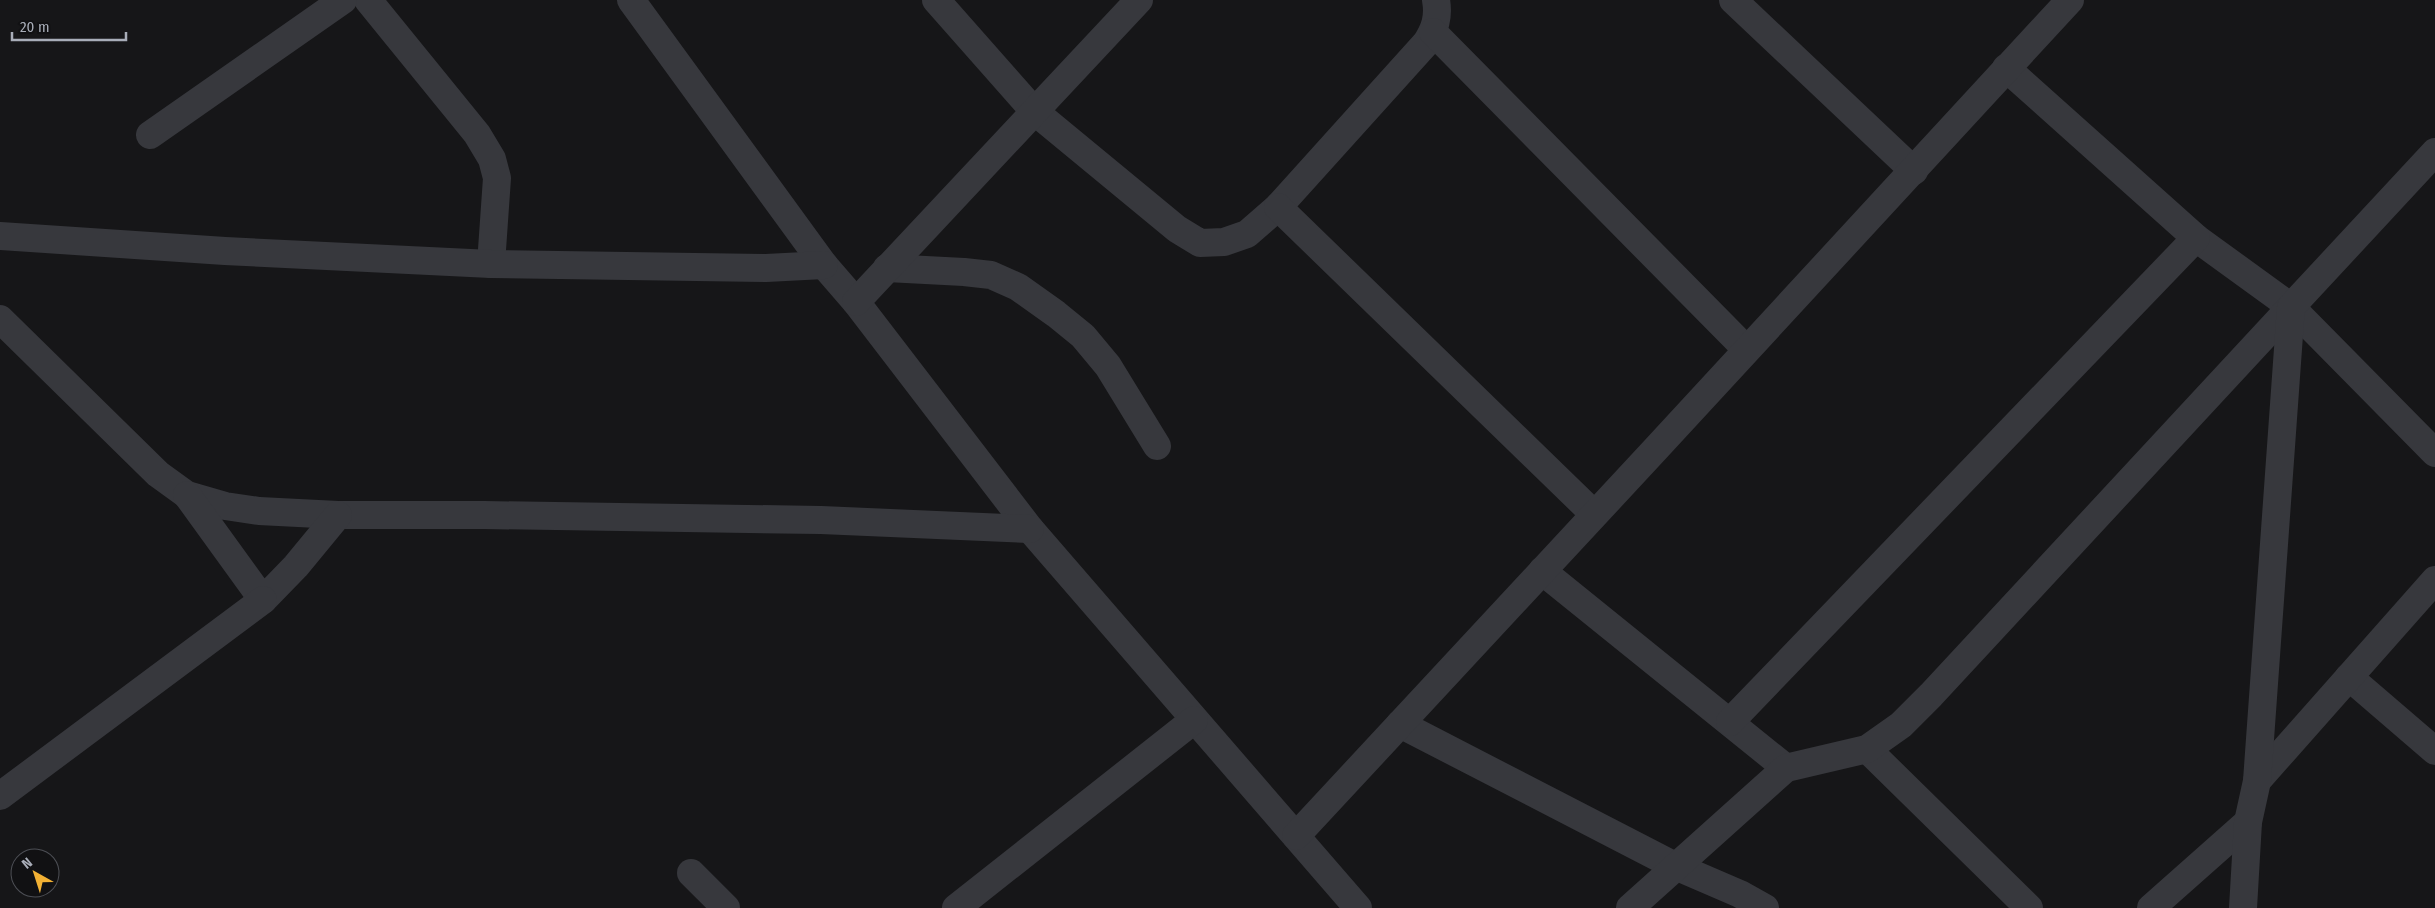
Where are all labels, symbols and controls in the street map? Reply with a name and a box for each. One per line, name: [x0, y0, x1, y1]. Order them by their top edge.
scale bar: [12, 10, 126, 42]
text: 20 m: [20, 18, 50, 36]
north arrow: [10, 848, 60, 898]
text: N: [19, 854, 36, 873]

